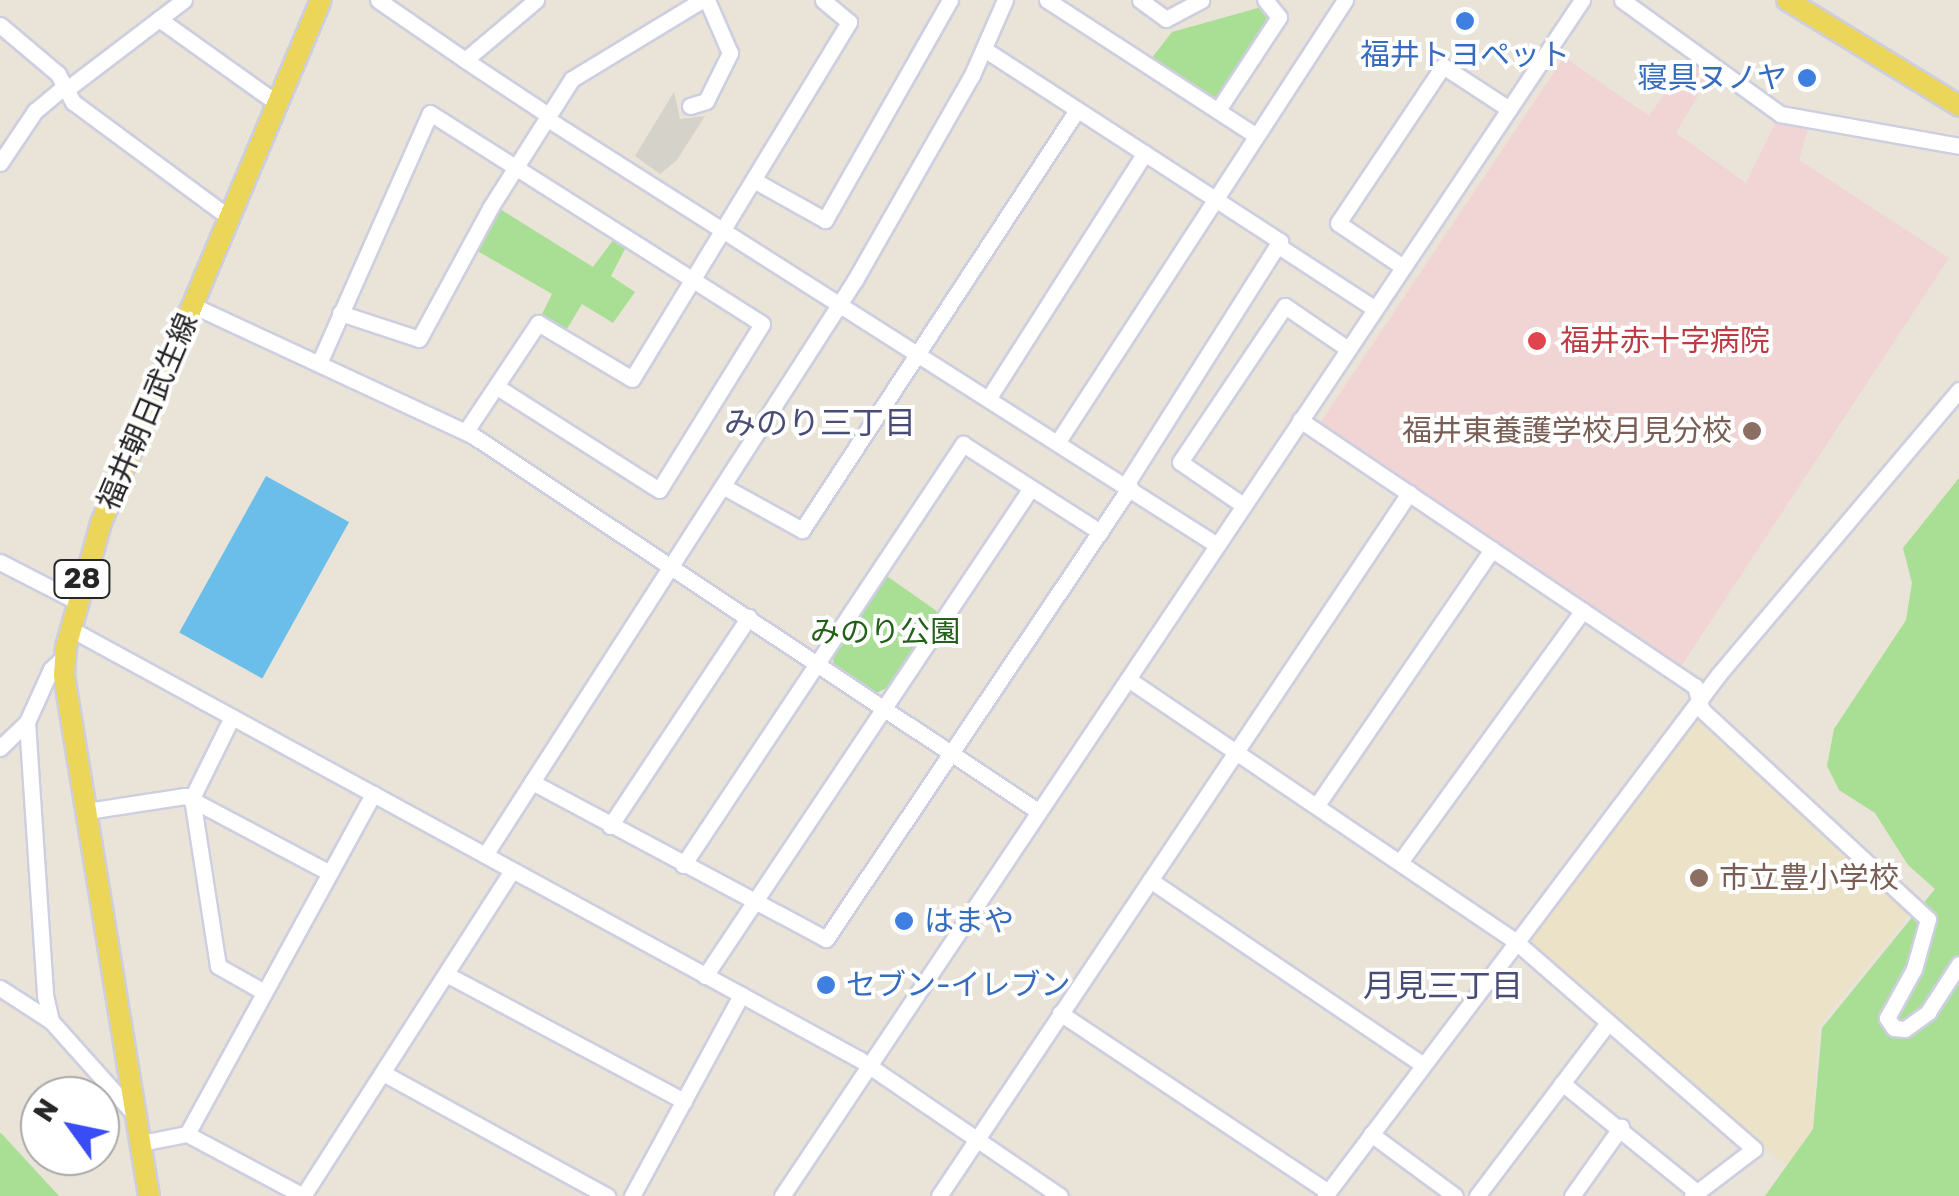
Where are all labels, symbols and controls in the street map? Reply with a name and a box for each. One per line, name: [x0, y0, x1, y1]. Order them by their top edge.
marker: 福井トヨペット: [1454, 10, 1476, 32]
place label: 福井トヨペット: [1360, 37, 1570, 73]
place label: 寝具ヌノヤ: [1637, 60, 1787, 96]
marker: 寝具ヌノヤ: [1796, 67, 1818, 89]
street label: 福井朝日武生線: [90, 308, 206, 516]
place label: 福井赤十字病院: [1560, 323, 1770, 359]
marker: 福井赤十字病院: [1524, 328, 1550, 354]
district label: みのり三丁目: [724, 404, 916, 442]
place label: 福井東養護学校月見分校: [1402, 413, 1732, 449]
marker: 福井東養護学校月見分校: [1741, 420, 1763, 442]
road number: 28: [52, 556, 112, 602]
park label: みのり公園: [810, 614, 960, 650]
place label: 市立豊小学校: [1719, 860, 1899, 896]
marker: 市立豊小学校: [1688, 867, 1710, 889]
place label: はまや: [924, 903, 1014, 939]
marker: はまや: [893, 910, 915, 932]
place label: セブン-イレブン: [846, 967, 1071, 1003]
district label: 月見三丁目: [1363, 967, 1523, 1005]
marker: セブン-イレブン: [815, 974, 837, 996]
north arrow: [20, 1076, 120, 1176]
text: N: [27, 1093, 65, 1128]

